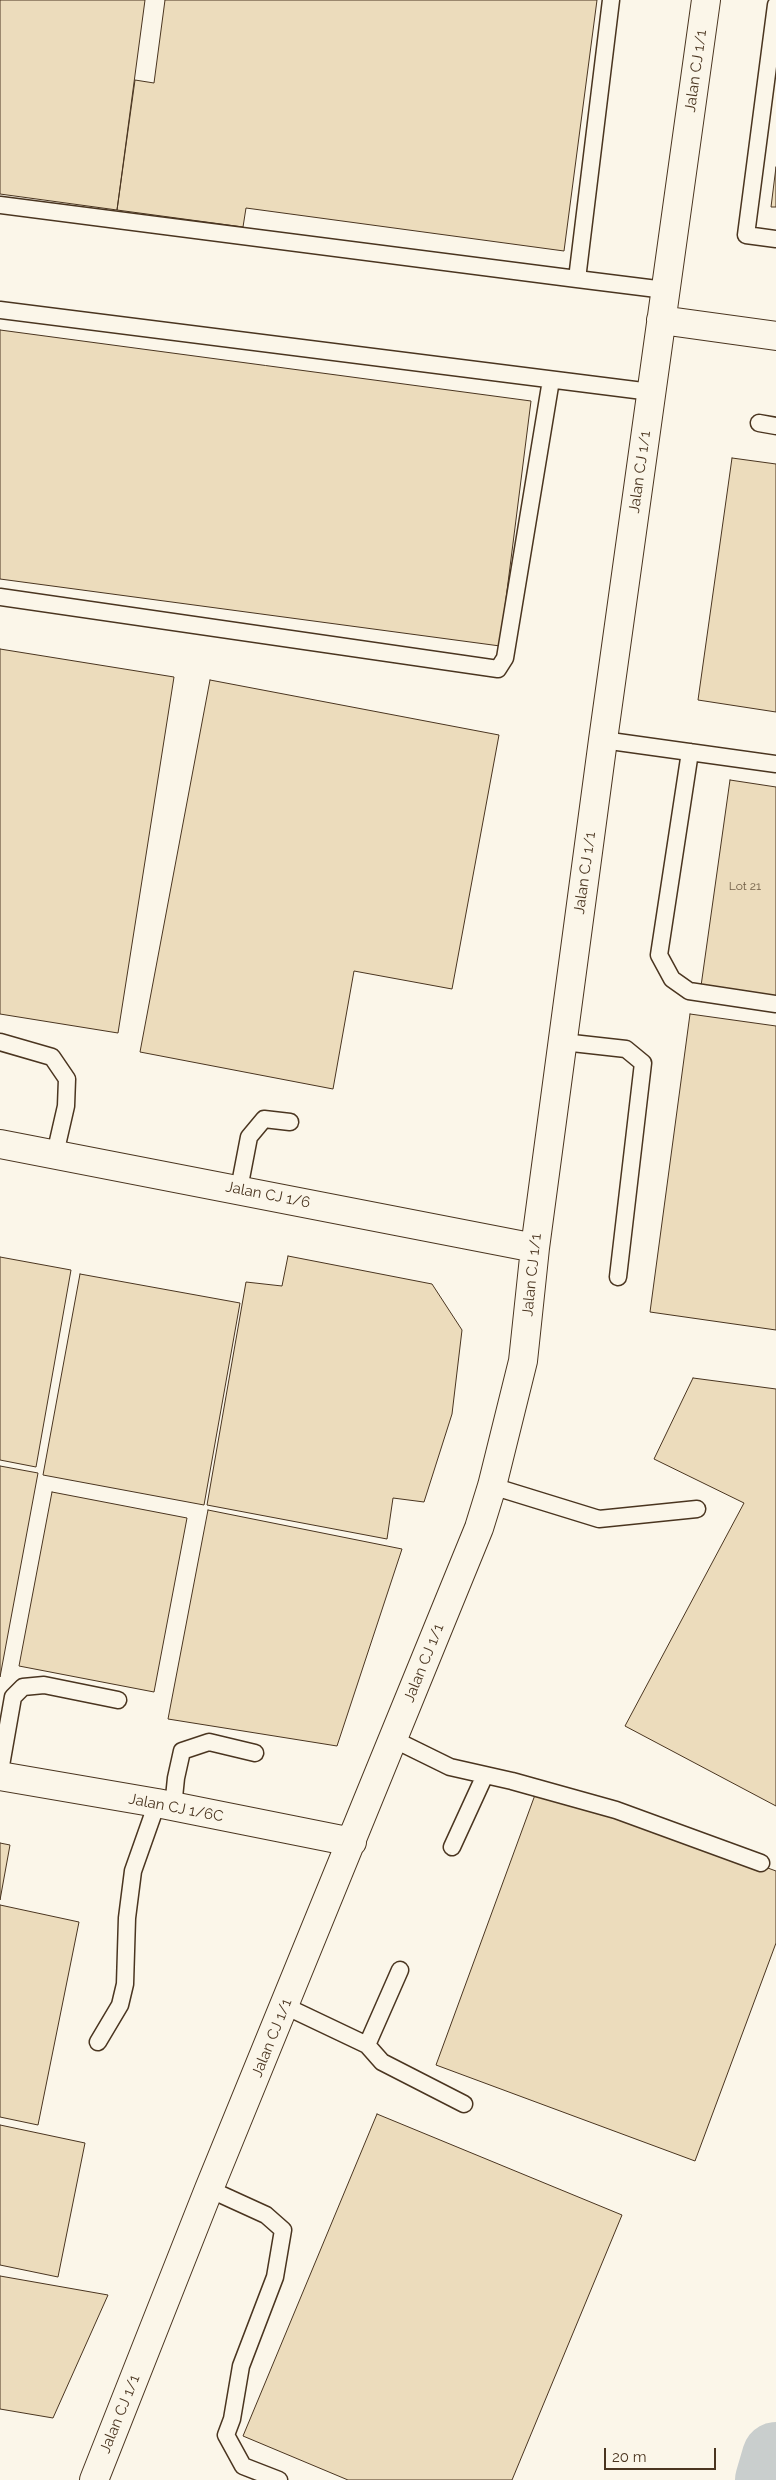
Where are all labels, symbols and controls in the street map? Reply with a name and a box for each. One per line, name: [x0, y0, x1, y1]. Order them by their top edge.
street label: Jalan CJ 1/1: [681, 29, 711, 113]
street label: Jalan CJ 1/1: [625, 430, 655, 514]
street label: Jalan CJ 1/1: [570, 831, 600, 915]
house number: Lot 21: [729, 879, 761, 893]
street label: Jalan CJ 1/6: [224, 1178, 312, 1212]
street label: Jalan CJ 1/1: [519, 1233, 545, 1317]
street label: Jalan CJ 1/1: [400, 1621, 448, 1705]
street label: Jalan CJ 1/6C: [127, 1790, 225, 1826]
street label: Jalan CJ 1/1: [248, 1996, 296, 2080]
street label: Jalan CJ 1/1: [96, 2372, 144, 2456]
scale bar: [606, 2438, 718, 2470]
text: 20 m: [612, 2448, 647, 2466]

